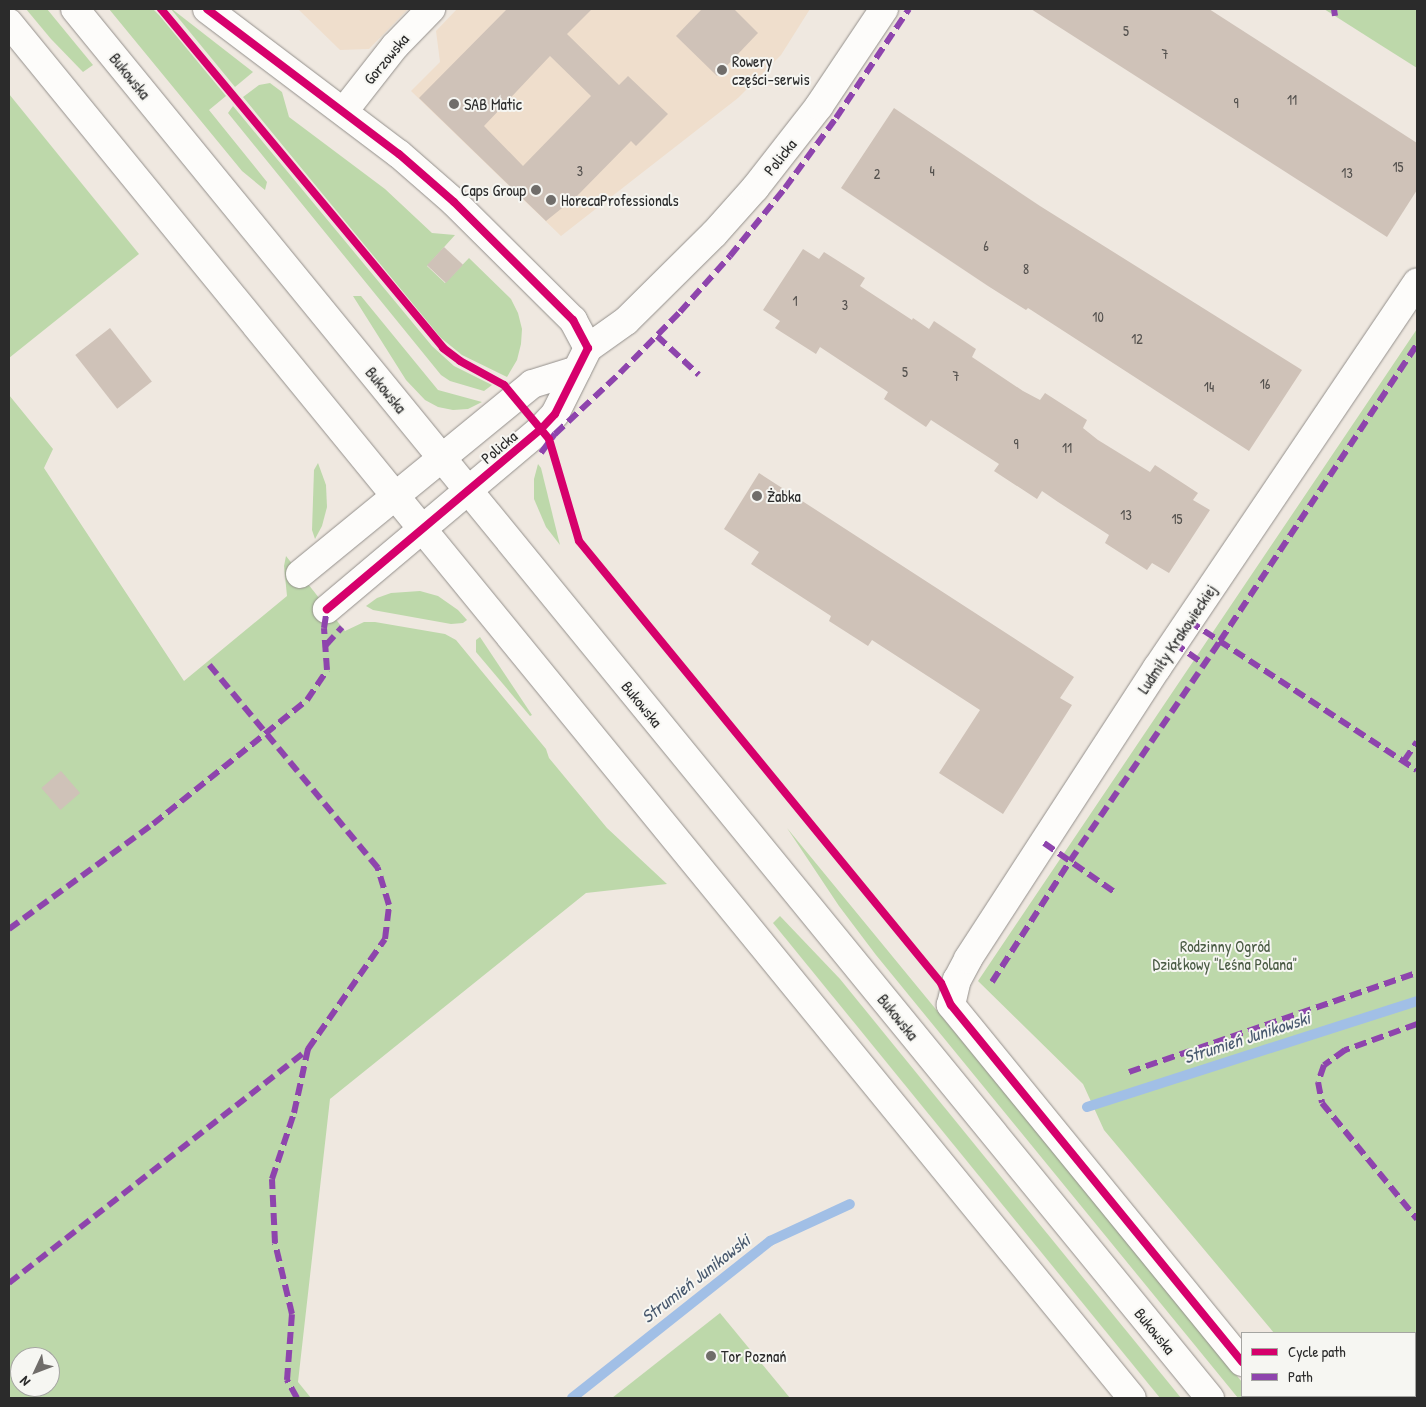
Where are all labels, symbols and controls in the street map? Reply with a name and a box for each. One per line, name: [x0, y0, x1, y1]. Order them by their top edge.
house number: 5: [1123, 23, 1129, 39]
street label: Gorzowska: [359, 30, 413, 88]
house number: 7: [1162, 46, 1168, 62]
street label: Bukowska: [106, 49, 154, 103]
place label: Rowery części-serwis: [732, 51, 810, 89]
marker: Rowery części-serwis: [716, 64, 728, 76]
house number: 11: [1287, 92, 1297, 108]
place label: SAB Matic: [464, 94, 522, 114]
house number: 9: [1233, 95, 1239, 111]
marker: SAB Matic: [448, 98, 460, 110]
street label: Policka: [760, 135, 800, 179]
house number: 15: [1392, 159, 1404, 175]
house number: 3: [577, 163, 583, 179]
house number: 4: [929, 163, 935, 179]
house number: 13: [1341, 165, 1353, 181]
house number: 2: [874, 166, 880, 182]
place label: Caps Group: [461, 180, 526, 200]
marker: Caps Group: [530, 184, 542, 196]
place label: HorecaProfessionals: [561, 190, 679, 210]
marker: HorecaProfessionals: [545, 194, 557, 206]
house number: 6: [983, 238, 989, 254]
house number: 8: [1023, 261, 1029, 277]
house number: 1: [792, 293, 798, 309]
house number: 3: [842, 297, 848, 313]
house number: 10: [1092, 309, 1104, 325]
house number: 12: [1131, 331, 1143, 347]
street label: Bukowska: [362, 363, 410, 417]
house number: 5: [902, 364, 908, 380]
house number: 7: [953, 368, 959, 384]
house number: 16: [1260, 376, 1270, 392]
house number: 14: [1204, 379, 1214, 395]
street label: Policka: [477, 426, 521, 468]
house number: 9: [1013, 436, 1019, 452]
house number: 11: [1062, 440, 1072, 456]
place label: Żabka: [767, 486, 801, 506]
marker: Żabka: [751, 490, 763, 502]
house number: 13: [1120, 507, 1132, 523]
house number: 15: [1171, 511, 1183, 527]
street label: Ludmiły Krakowieckiej: [1133, 581, 1221, 697]
street label: Bukowska: [618, 677, 666, 731]
park label: Rodzinny Ogród Działkowy "Leśna Polana": [1153, 936, 1297, 974]
street label: Bukowska: [874, 990, 922, 1044]
water label: Strumień Junikowski: [1181, 1007, 1313, 1069]
water label: Strumień Junikowski: [637, 1230, 755, 1328]
street label: Bukowska: [1131, 1304, 1179, 1358]
legend: [1241, 1332, 1416, 1397]
text: Cycle path: [1288, 1341, 1346, 1362]
place label: Tor Poznań: [721, 1346, 787, 1366]
north arrow: [10, 1347, 60, 1397]
marker: Tor Poznań: [705, 1350, 717, 1362]
text: Path: [1288, 1366, 1313, 1387]
text: N: [15, 1373, 34, 1391]

